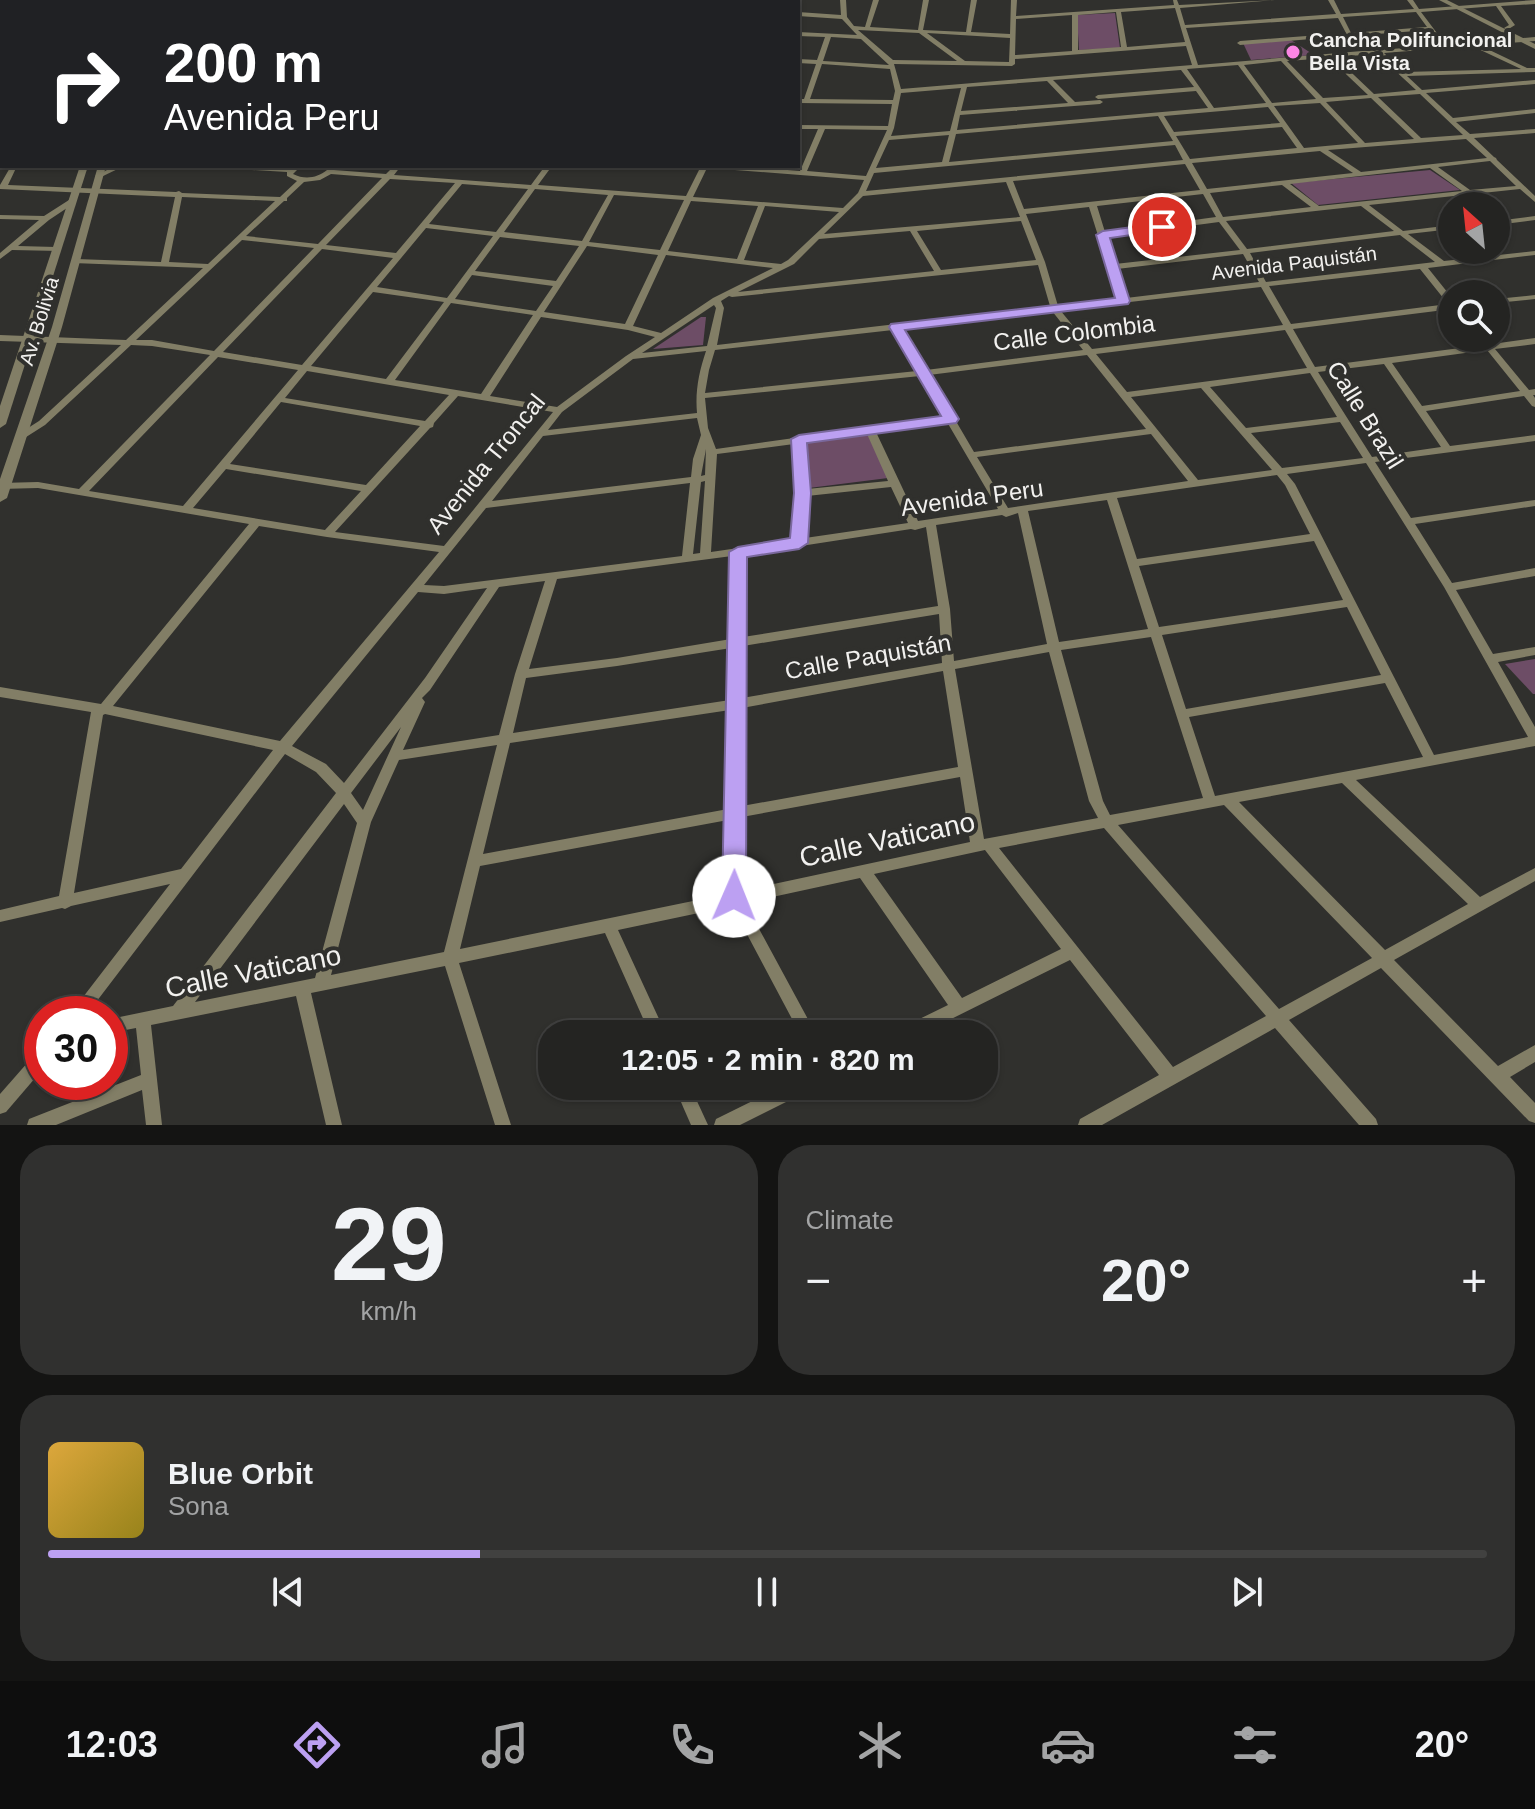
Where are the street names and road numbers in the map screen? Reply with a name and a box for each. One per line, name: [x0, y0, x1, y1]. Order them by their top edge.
street label: Avenida Paquistán: [1210, 242, 1378, 284]
street label: Av. Bolivia: [15, 273, 63, 368]
street label: Calle Colombia: [992, 309, 1157, 356]
street label: Calle Brazil: [1322, 356, 1409, 473]
street label: Avenida Troncal: [421, 388, 550, 539]
street label: Avenida Peru: [899, 474, 1045, 521]
street label: Calle Paquistán: [783, 629, 953, 684]
street label: Calle Vaticano: [797, 806, 978, 873]
street label: Calle Vaticano: [163, 939, 344, 1004]

